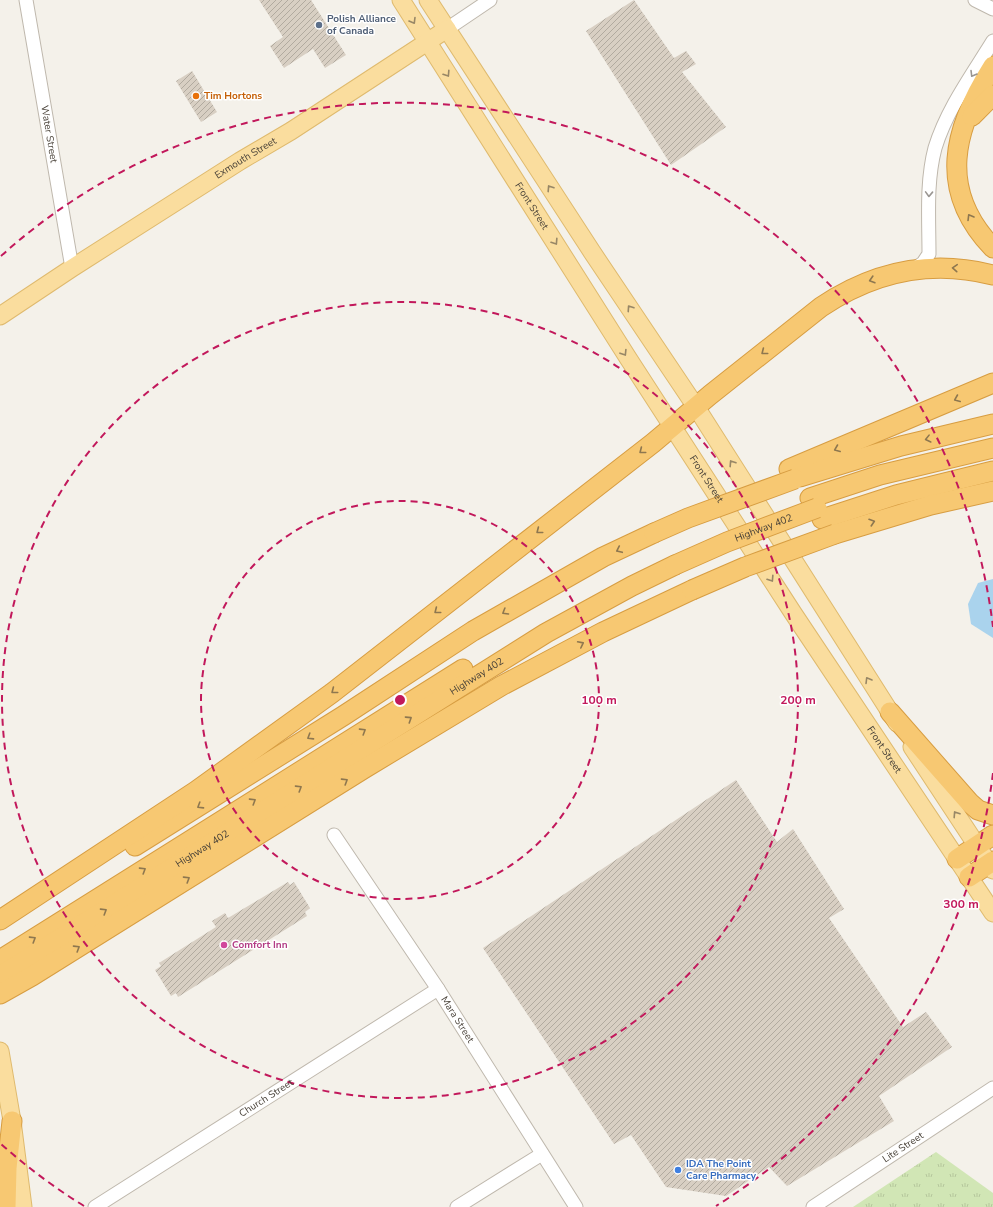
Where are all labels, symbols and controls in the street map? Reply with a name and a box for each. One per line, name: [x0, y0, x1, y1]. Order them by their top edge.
place label: Polish Alliance of Canada: [327, 12, 397, 38]
one-way arrow: [409, 17, 416, 24]
marker: Polish Alliance of Canada: [314, 20, 324, 30]
one-way arrow: [442, 70, 450, 77]
one-way arrow: [970, 70, 977, 77]
place label: Tim Hortons: [204, 89, 262, 103]
marker: Tim Hortons: [191, 91, 201, 101]
street label: Water Street: [37, 104, 61, 164]
street label: Exmouth Street: [212, 134, 280, 182]
street label: Front Street: [511, 180, 552, 233]
one-way arrow: [547, 185, 555, 192]
one-way arrow: [925, 191, 933, 197]
one-way arrow: [967, 214, 974, 221]
one-way arrow: [550, 238, 558, 245]
one-way arrow: [952, 264, 958, 273]
one-way arrow: [869, 275, 876, 284]
one-way arrow: [628, 305, 635, 312]
one-way arrow: [762, 347, 769, 354]
one-way arrow: [620, 348, 627, 355]
one-way arrow: [954, 394, 961, 402]
one-way arrow: [924, 434, 931, 443]
one-way arrow: [834, 444, 842, 452]
one-way arrow: [640, 447, 647, 454]
street label: Front Street: [686, 453, 727, 506]
one-way arrow: [729, 460, 736, 467]
street label: Highway 402: [733, 511, 795, 545]
one-way arrow: [868, 518, 875, 527]
one-way arrow: [537, 526, 544, 533]
one-way arrow: [616, 545, 623, 553]
one-way arrow: [767, 575, 774, 582]
one-way arrow: [434, 606, 441, 613]
one-way arrow: [502, 607, 509, 614]
one-way arrow: [577, 641, 584, 648]
street label: Highway 402: [447, 654, 506, 699]
one-way arrow: [866, 677, 873, 684]
one-way arrow: [332, 686, 339, 693]
text: 100 m: [581, 692, 617, 708]
text: 200 m: [780, 692, 816, 708]
centre of rings: [393, 693, 407, 707]
one-way arrow: [404, 716, 411, 723]
street label: Front Street: [863, 724, 905, 776]
one-way arrow: [359, 729, 366, 736]
one-way arrow: [307, 732, 314, 739]
one-way arrow: [341, 778, 348, 785]
one-way arrow: [295, 786, 302, 793]
one-way arrow: [249, 799, 256, 806]
one-way arrow: [197, 801, 204, 808]
one-way arrow: [953, 811, 961, 818]
street label: Highway 402: [173, 827, 232, 871]
one-way arrow: [139, 867, 146, 875]
one-way arrow: [183, 876, 190, 884]
text: 300 m: [943, 896, 979, 912]
one-way arrow: [100, 908, 107, 916]
one-way arrow: [29, 936, 36, 944]
place label: Comfort Inn: [232, 938, 288, 952]
marker: Comfort Inn: [219, 940, 229, 950]
one-way arrow: [73, 945, 80, 953]
street label: Mara Street: [437, 994, 478, 1046]
street label: Church Street: [236, 1075, 297, 1121]
street label: Lite Street: [880, 1129, 927, 1166]
place label: IDA The Point Care Pharmacy: [686, 1157, 757, 1183]
marker: IDA The Point Care Pharmacy: [673, 1165, 683, 1175]

